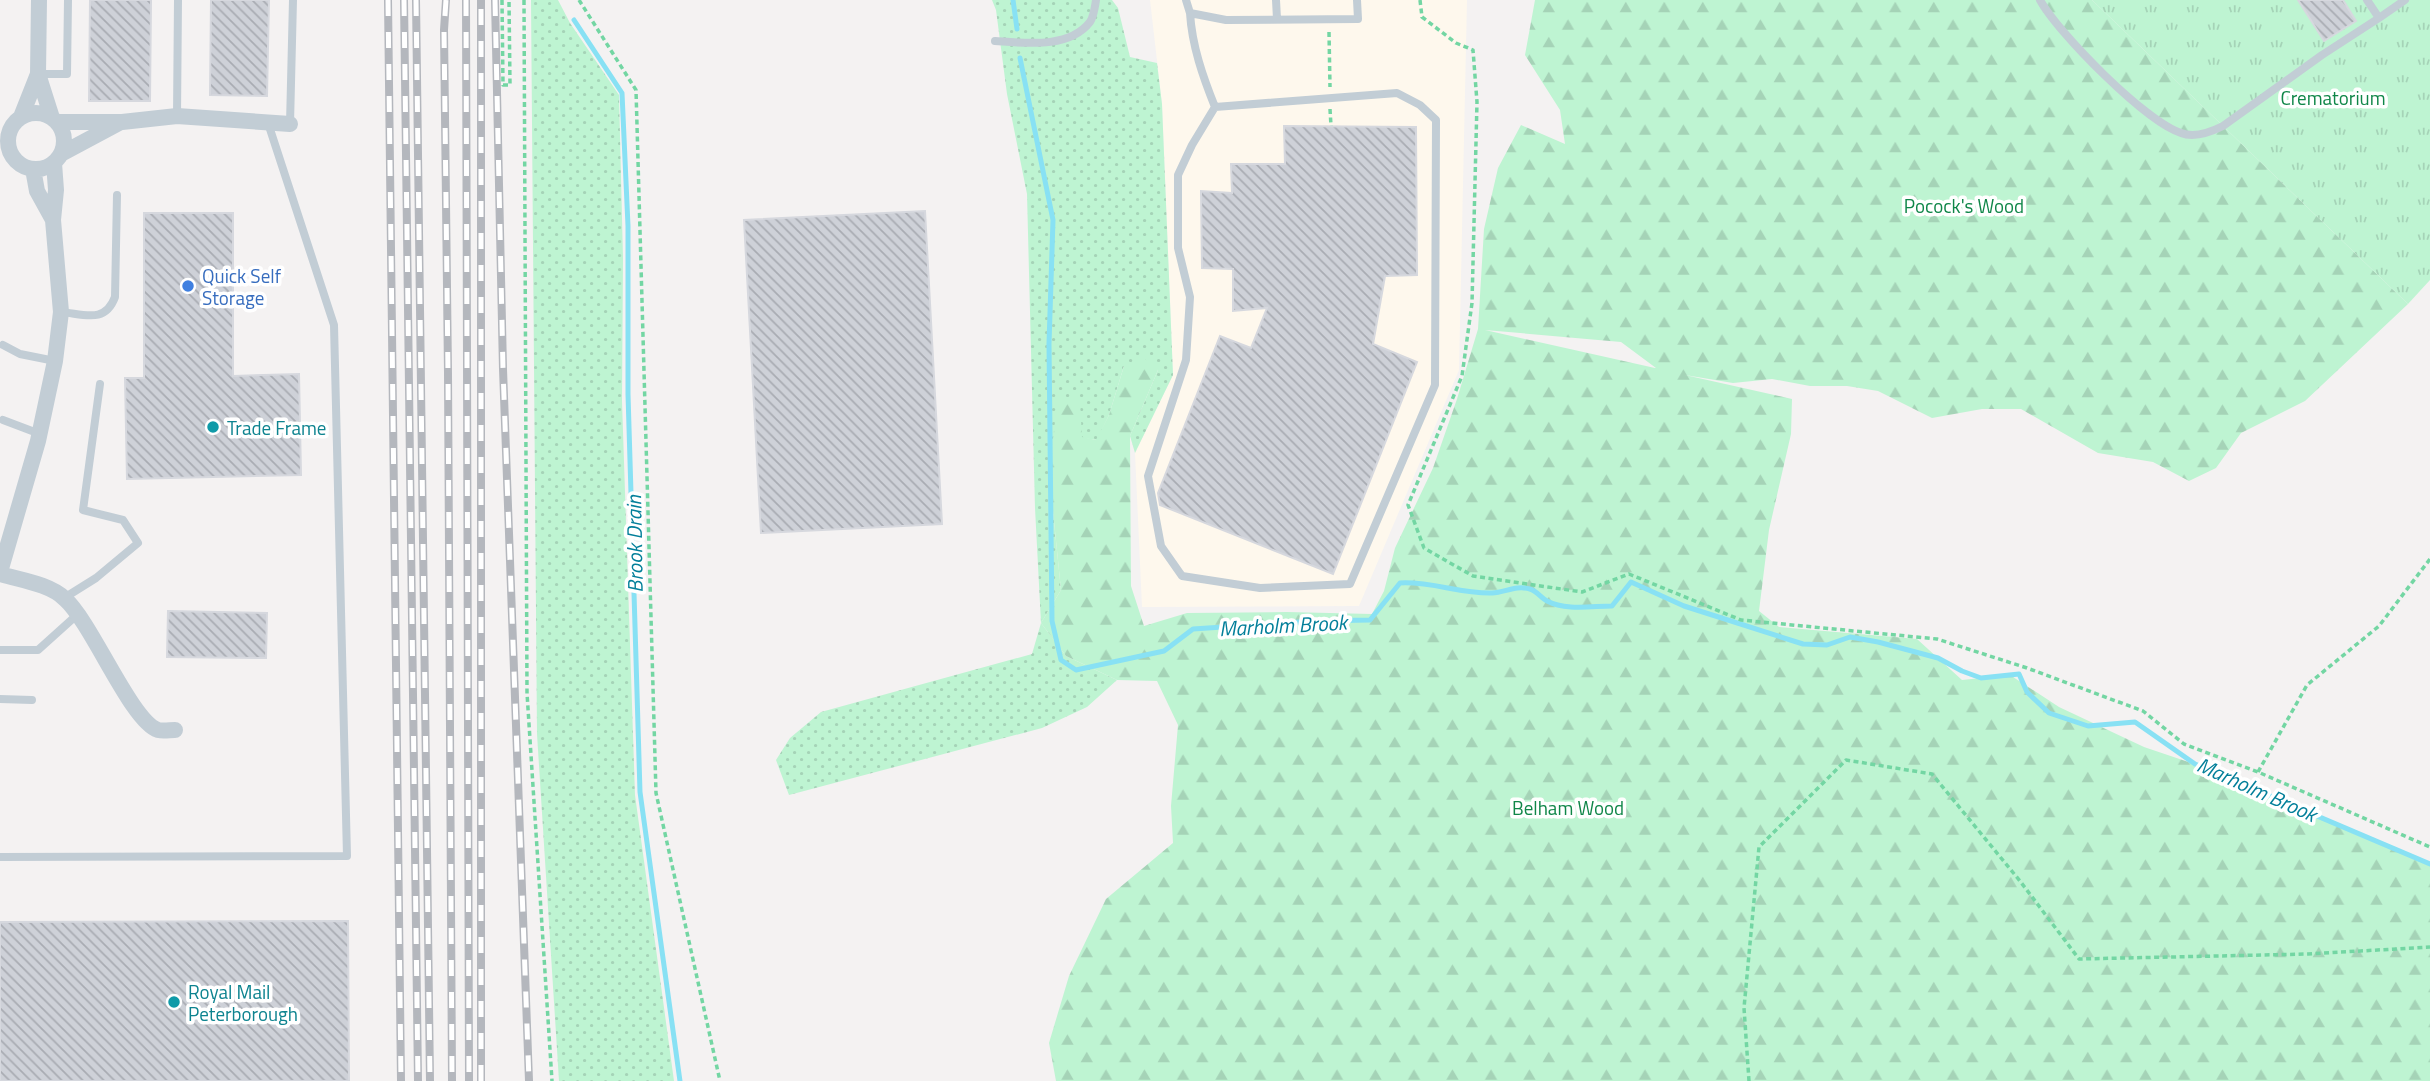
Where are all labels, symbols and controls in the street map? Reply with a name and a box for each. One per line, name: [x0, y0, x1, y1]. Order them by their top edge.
park label: Crematorium: [2280, 83, 2386, 112]
park label: Pocock's Wood: [1904, 191, 2024, 220]
place label: Quick Self Storage: [202, 261, 282, 312]
marker: Quick Self Storage: [180, 278, 196, 294]
place label: Trade Frame: [227, 413, 326, 442]
marker: Trade Frame: [205, 419, 221, 435]
water label: Brook Drain: [617, 494, 651, 593]
water label: Marholm Brook: [1218, 606, 1351, 644]
water label: Marholm Brook: [2192, 748, 2325, 831]
park label: Belham Wood: [1512, 793, 1624, 822]
place label: Royal Mail Peterborough: [188, 977, 298, 1028]
marker: Royal Mail Peterborough: [166, 994, 182, 1010]

